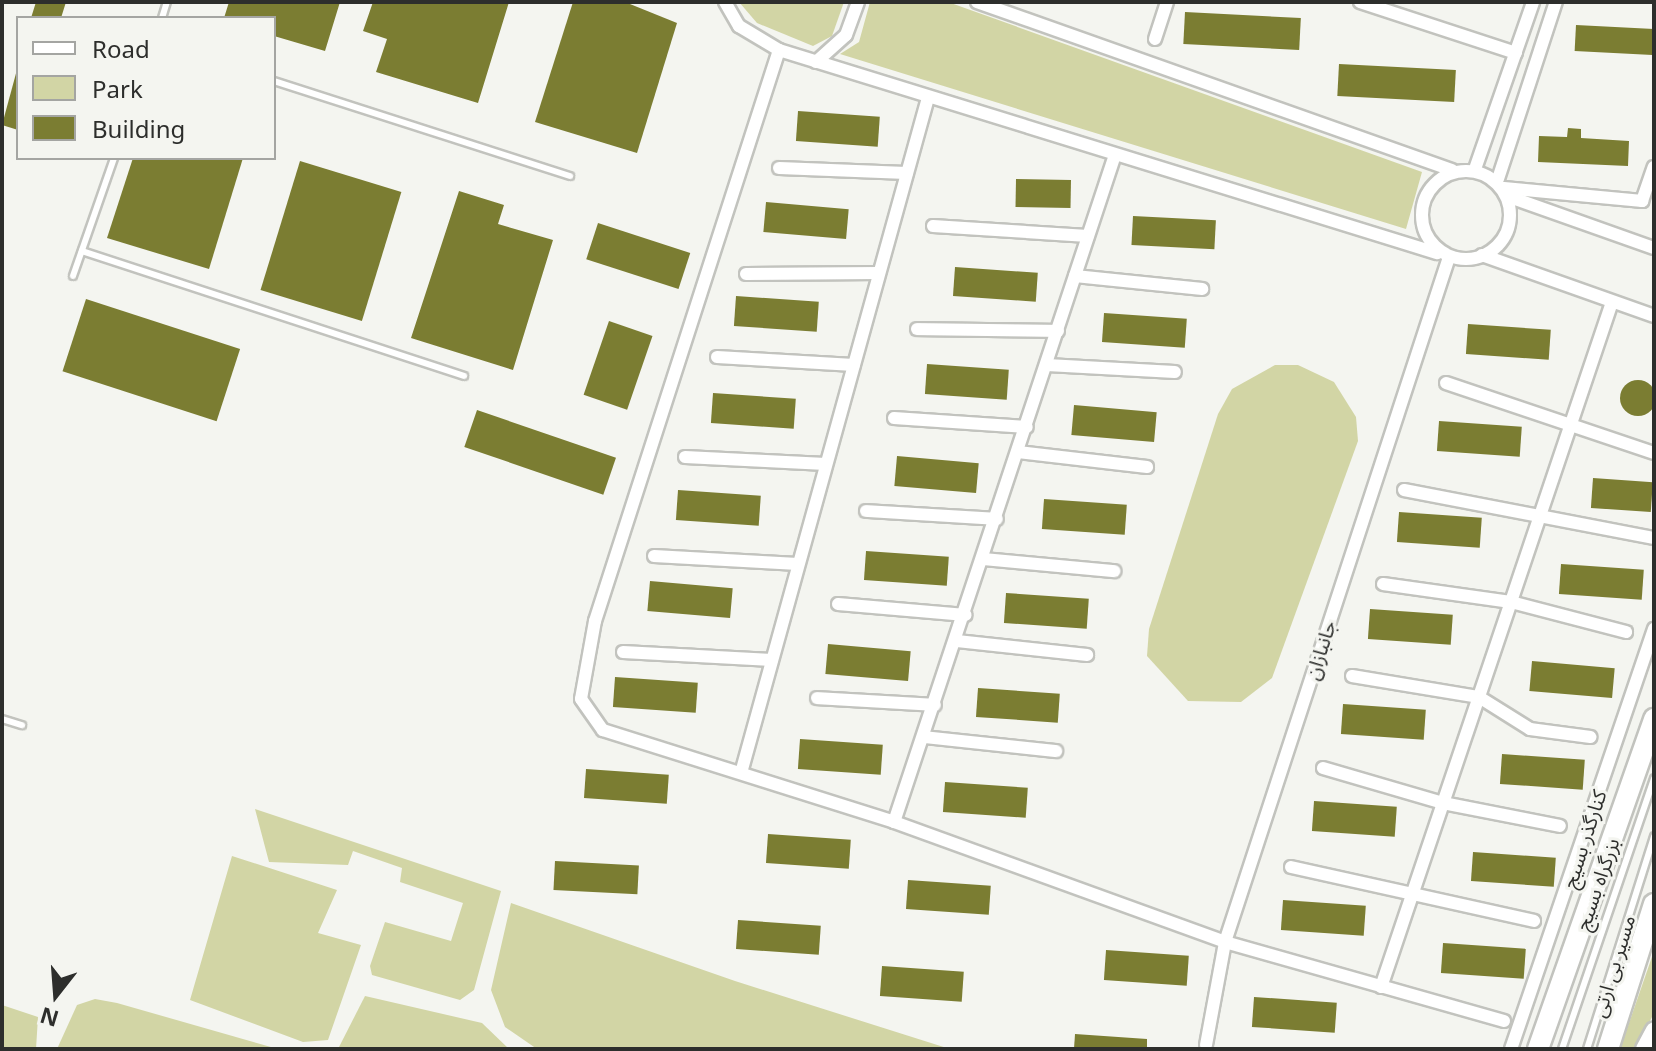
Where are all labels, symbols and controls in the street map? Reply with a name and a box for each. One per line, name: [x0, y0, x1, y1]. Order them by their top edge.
legend: [16, 16, 276, 160]
text: Road: [92, 32, 150, 65]
text: Park: [92, 72, 143, 105]
text: Building: [92, 112, 185, 145]
street label: جانبازان: [1299, 617, 1341, 683]
street label: کنارگذر بسیج: [1557, 787, 1611, 891]
street label: بزرگراه بسیج: [1570, 835, 1624, 933]
street label: مسیر بی ارتی: [1586, 912, 1640, 1020]
north arrow: [16, 955, 96, 1035]
text: N: [36, 1001, 62, 1035]

